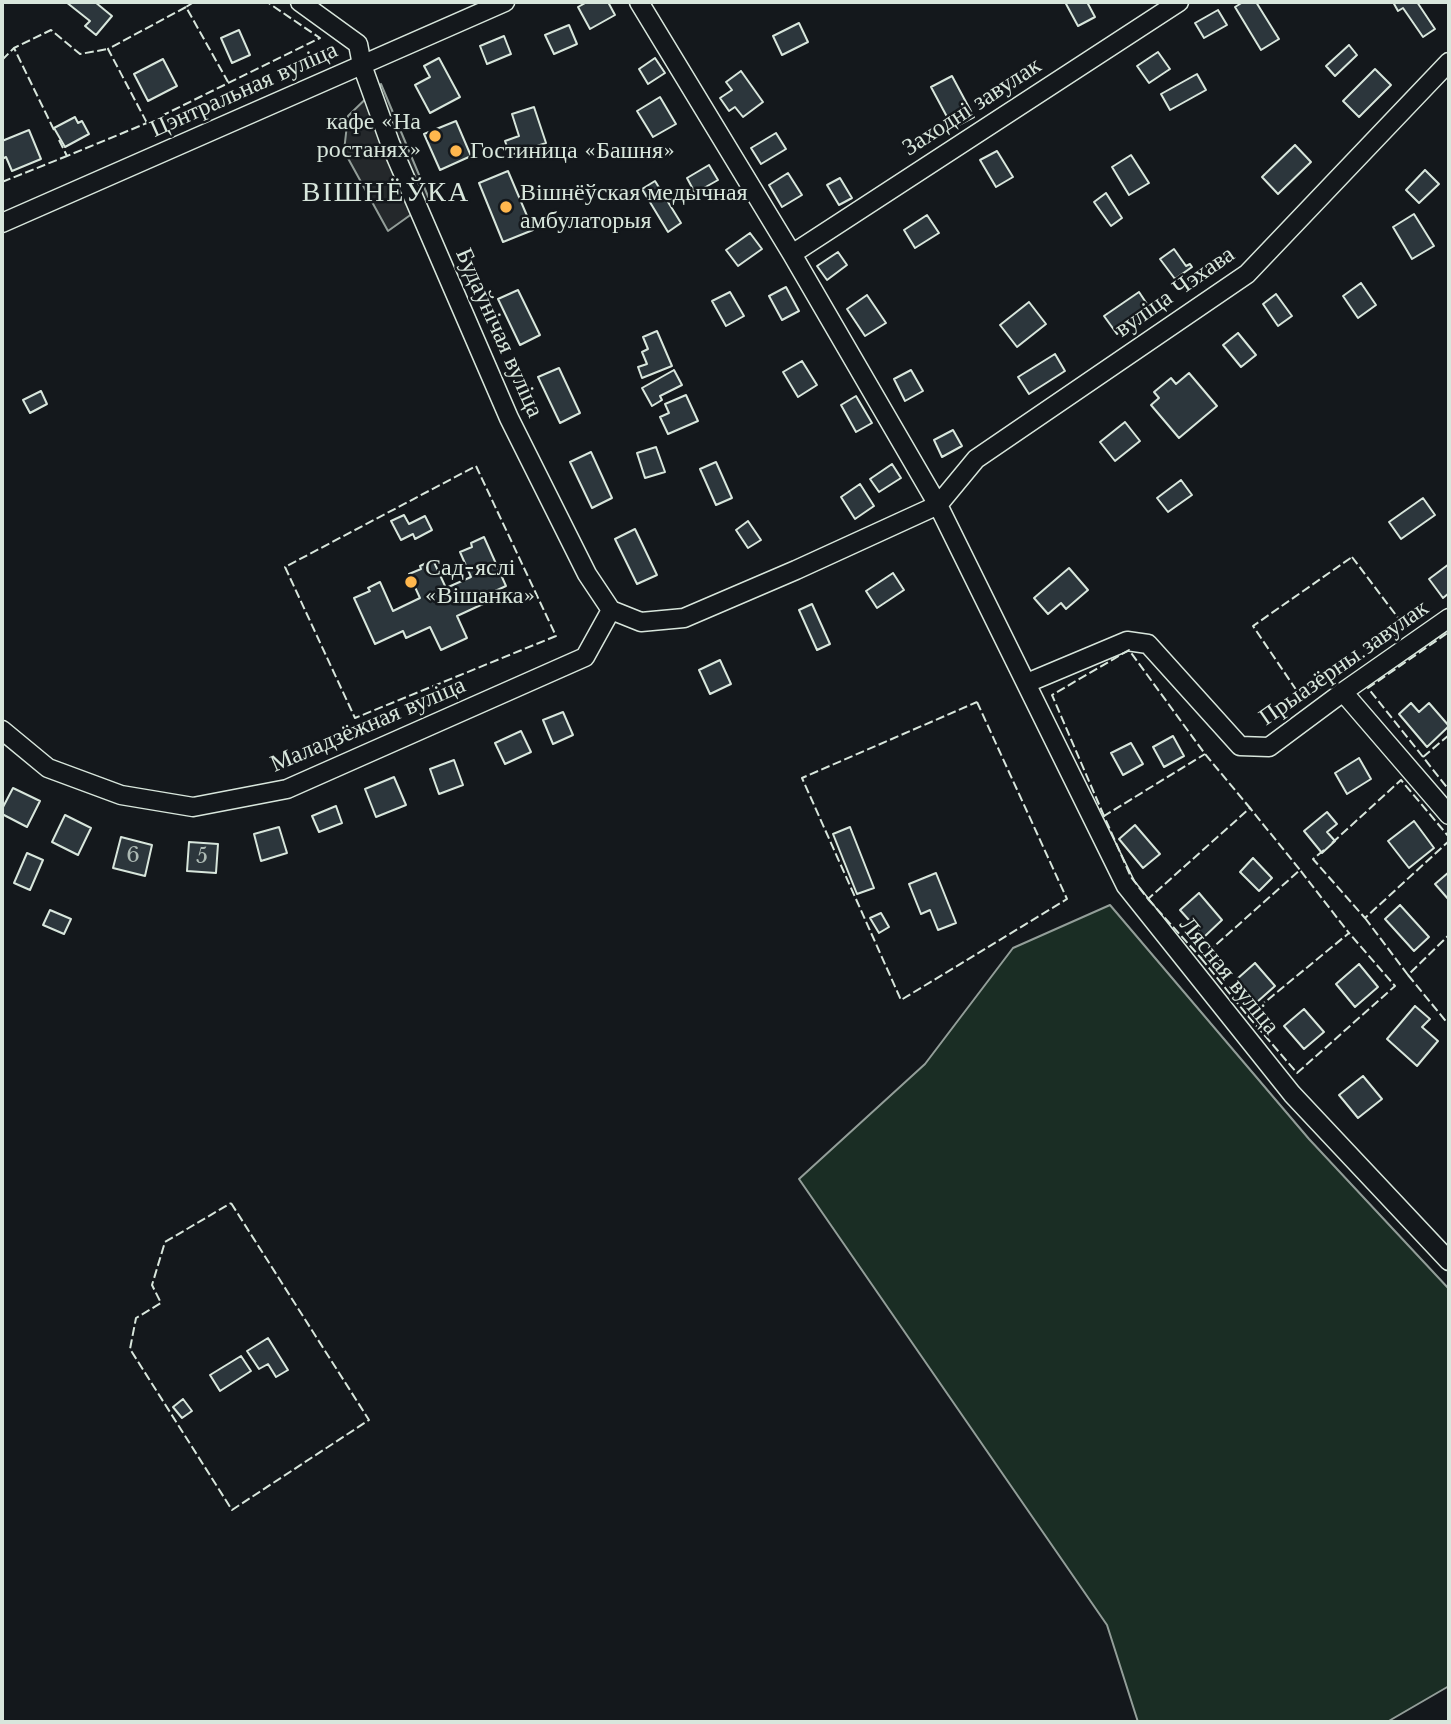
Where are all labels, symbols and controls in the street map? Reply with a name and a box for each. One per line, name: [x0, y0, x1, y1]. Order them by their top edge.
street label: Цэнтральная вуліца: [146, 36, 342, 144]
street label: Заходні завулак: [897, 51, 1047, 163]
place label: кафе «На ростанях»: [317, 108, 421, 164]
marker: кафе «На ростанях»: [427, 128, 443, 144]
place label: Гостиница «Башня»: [470, 137, 675, 165]
marker: Гостиница «Башня»: [448, 143, 464, 159]
district label: ВІШНЁЎКА: [303, 176, 469, 210]
place label: Вішнёўская медычная амбулаторыя: [520, 179, 748, 235]
marker: Вішнёўская медычная амбулаторыя: [498, 199, 514, 215]
street label: вуліца Чэхава: [1110, 240, 1240, 344]
street label: Будаўнічая вуліца: [449, 244, 549, 422]
place label: Сад-яслі «Вішанка»: [425, 554, 535, 610]
marker: Сад-яслі «Вішанка»: [403, 574, 419, 590]
street label: Прыазёрны завулак: [1254, 594, 1434, 732]
street label: Маладзёжная вуліца: [266, 671, 470, 779]
house number: 6: [126, 843, 140, 869]
house number: 5: [196, 844, 208, 870]
street label: Лясная вуліца: [1173, 911, 1285, 1041]

